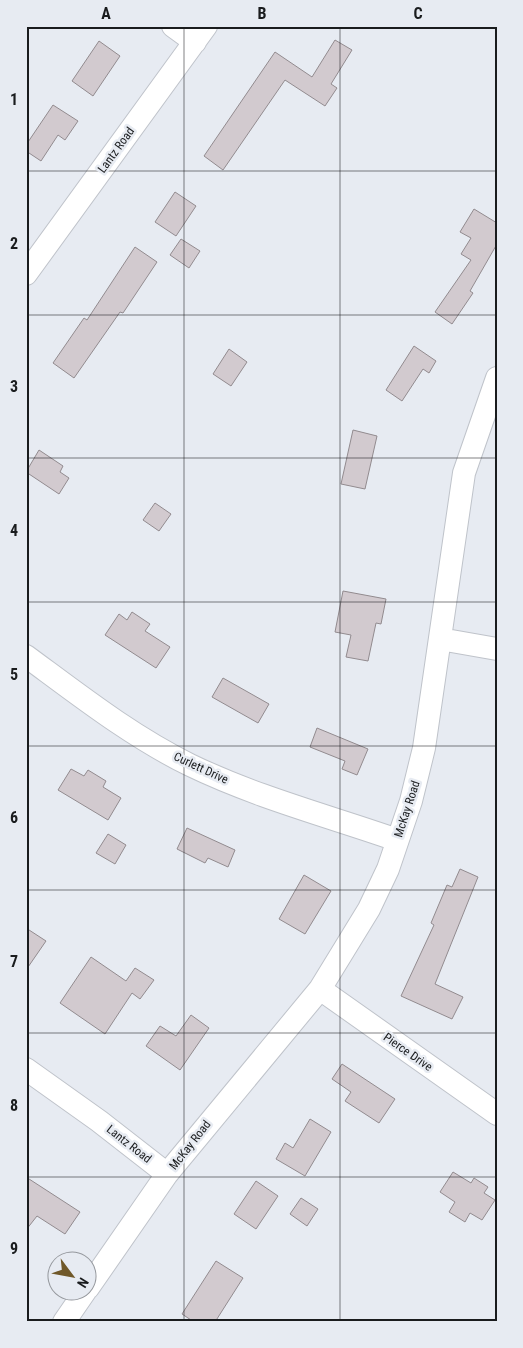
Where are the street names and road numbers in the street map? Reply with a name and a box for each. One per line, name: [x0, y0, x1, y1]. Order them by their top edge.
street label: Lantz Road: [95, 124, 137, 176]
street label: Curlett Drive: [172, 749, 231, 787]
street label: McKay Road: [391, 779, 423, 839]
street label: Pierce Drive: [381, 1030, 435, 1074]
street label: McKay Road: [166, 1118, 214, 1172]
street label: Lantz Road: [104, 1122, 154, 1166]

